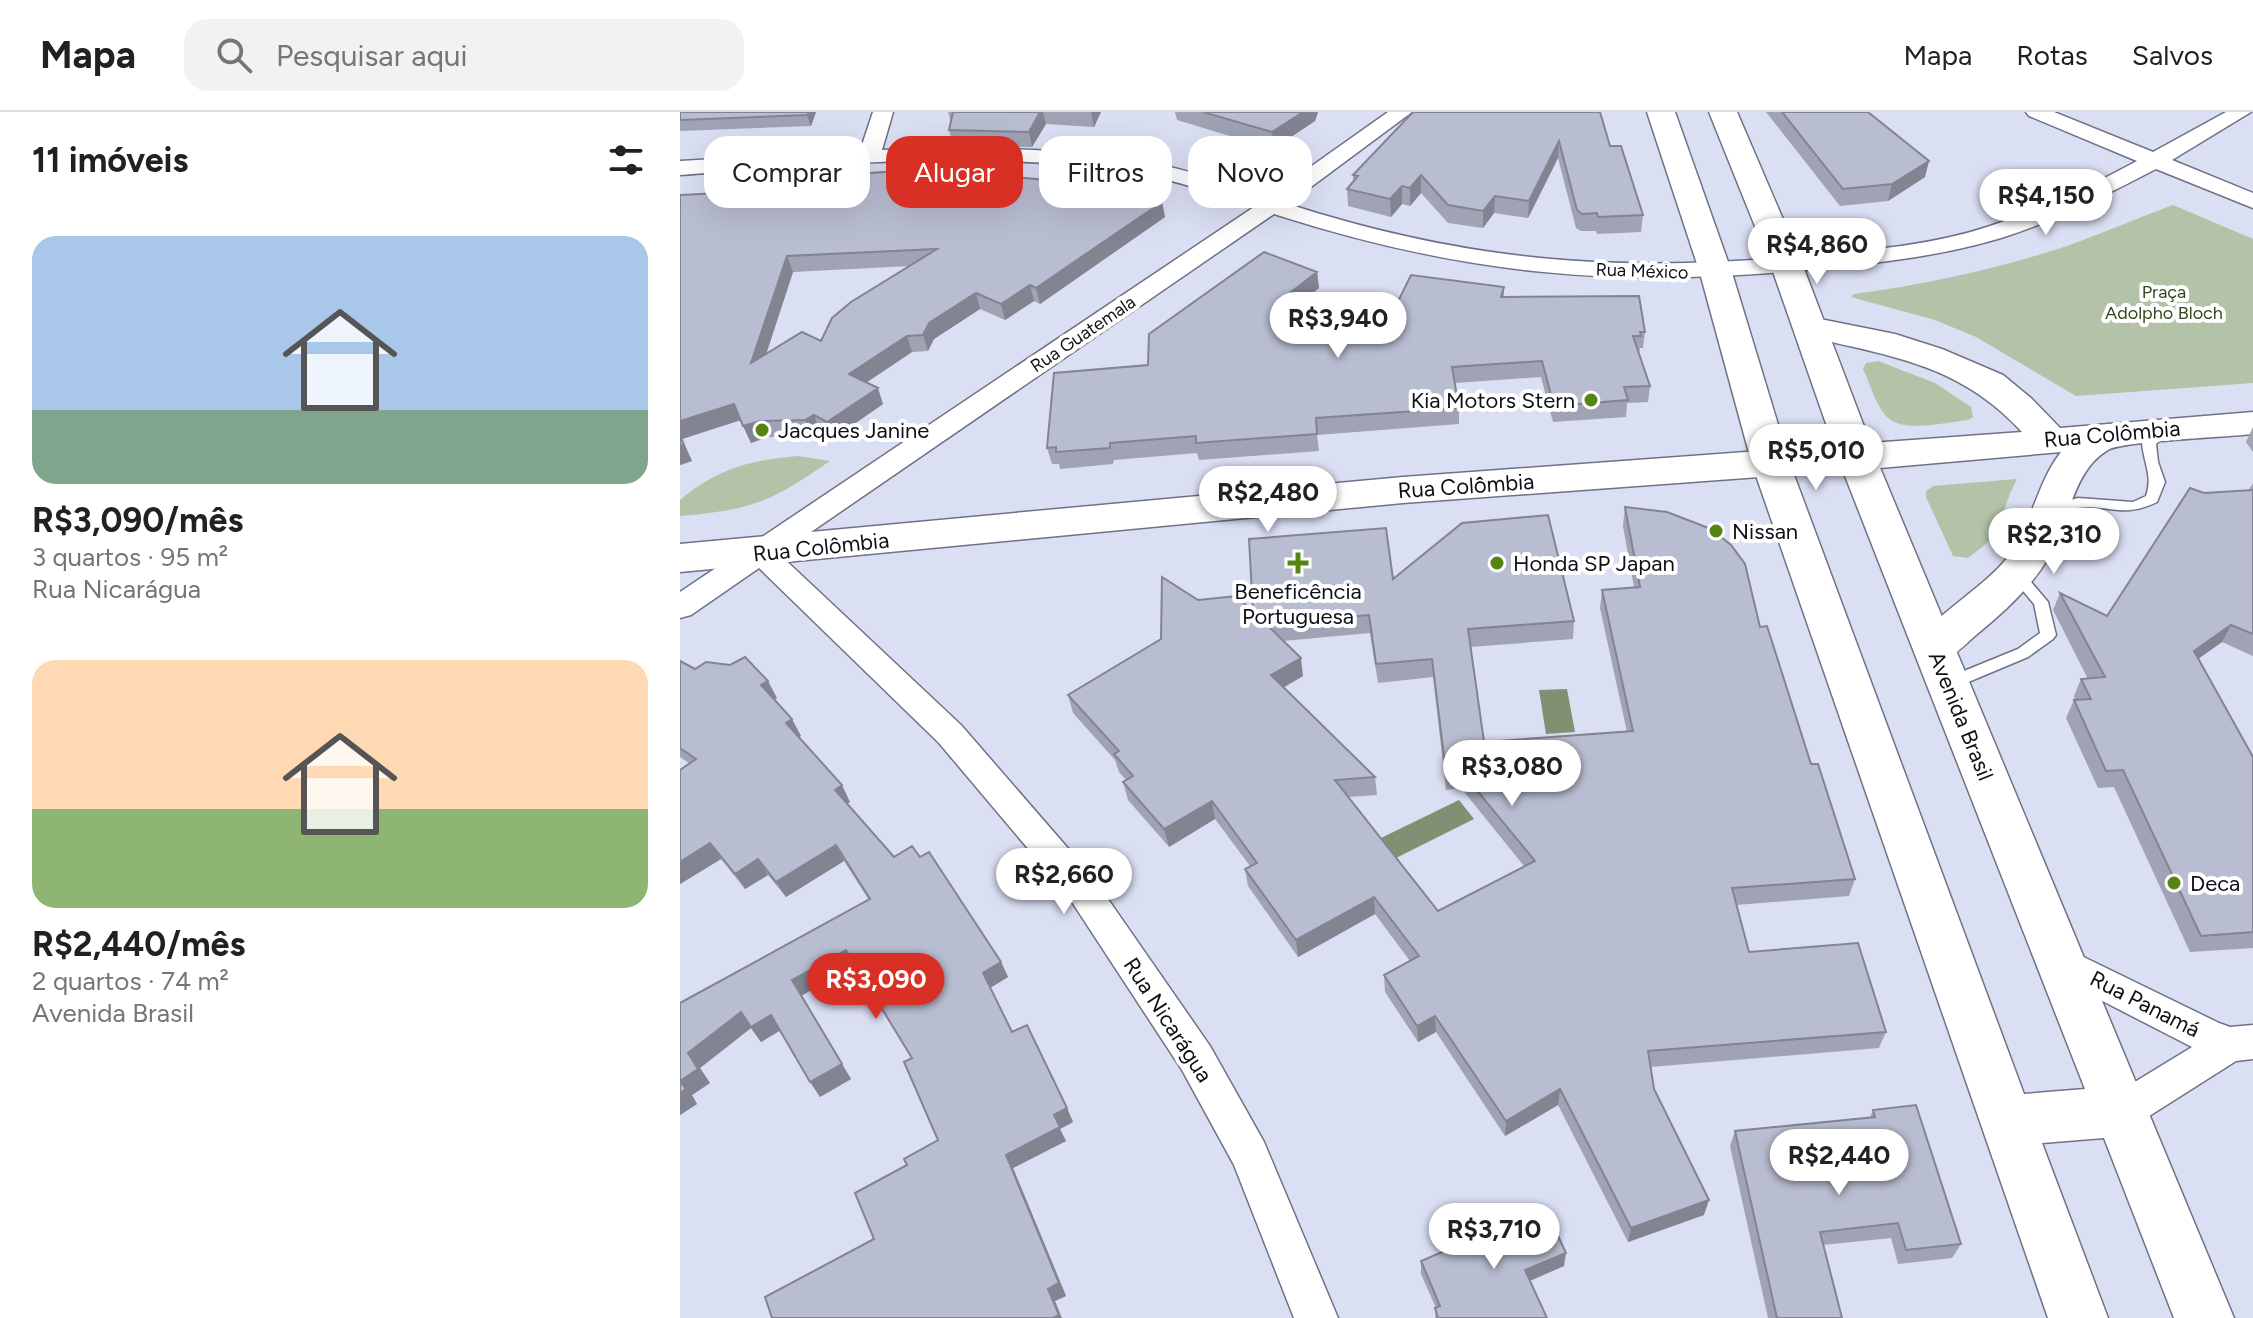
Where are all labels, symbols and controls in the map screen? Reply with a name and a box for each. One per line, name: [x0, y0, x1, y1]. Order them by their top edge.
search box: [184, 19, 744, 91]
text: Mapa: [40, 32, 136, 78]
icon: search: [212, 33, 256, 77]
text: Pesquisar aqui: [276, 37, 468, 74]
text: Mapa: [1903, 38, 1972, 72]
text: Rotas: [2016, 38, 2088, 72]
text: Salvos: [2132, 38, 2213, 72]
chip: Comprar: [704, 136, 870, 208]
chip: Alugar: [886, 136, 1023, 208]
chip: Filtros: [1039, 136, 1172, 208]
chip: Novo: [1188, 136, 1312, 208]
icon: filters: [604, 138, 648, 182]
text: 11 imóveis: [32, 140, 188, 181]
pin: R$4,150: [1972, 169, 2120, 237]
text: R$4,150: [1997, 179, 2095, 211]
pin: R$4,860: [1743, 218, 1891, 286]
text: R$4,860: [1766, 228, 1868, 260]
street label: Rua México: [1595, 258, 1689, 284]
park label: Praça Adolpho Bloch: [2105, 281, 2223, 324]
icon: home: [268, 288, 412, 432]
street label: Rua Guatemala: [1026, 291, 1140, 377]
pin: R$3,940: [1264, 292, 1412, 360]
text: R$3,940: [1288, 302, 1388, 334]
place label: Kia Motors Stern: [1411, 387, 1575, 414]
marker: Kia Motors Stern: [1582, 391, 1600, 409]
street label: Rua Colômbia: [2043, 415, 2181, 453]
place label: Jacques Janine: [778, 417, 929, 444]
marker: Jacques Janine: [753, 421, 771, 439]
pin: R$5,010: [1742, 424, 1890, 492]
text: R$5,010: [1767, 434, 1865, 466]
pin: R$2,480: [1194, 466, 1342, 534]
street label: Rua Colômbia: [1397, 468, 1535, 504]
text: R$2,480: [1217, 476, 1319, 508]
text: R$3,090/mês: [32, 500, 243, 541]
pin: R$2,310: [1980, 508, 2128, 576]
place label: Nissan: [1732, 518, 1798, 545]
text: R$2,310: [2006, 518, 2102, 550]
marker: Nissan: [1707, 522, 1725, 540]
street label: Rua Colômbia: [752, 526, 890, 568]
text: 3 quartos · 95 m²: [32, 541, 228, 573]
place label: Honda SP Japan: [1513, 550, 1675, 577]
marker: Beneficência Portuguesa: [1287, 552, 1309, 574]
marker: Honda SP Japan: [1488, 554, 1506, 572]
text: Rua Nicarágua: [32, 573, 201, 605]
place label: Beneficência Portuguesa: [1234, 578, 1362, 630]
street label: Avenida Brasil: [1923, 647, 1999, 785]
icon: home: [268, 712, 412, 856]
pin: R$3,080: [1438, 740, 1586, 808]
text: R$3,080: [1461, 750, 1563, 782]
pin: R$2,660: [990, 848, 1138, 916]
text: R$2,660: [1014, 858, 1114, 890]
place label: Deca: [2190, 870, 2240, 897]
marker: Deca: [2165, 874, 2183, 892]
text: R$2,440/mês: [32, 924, 245, 965]
pin: R$3,090: [802, 953, 950, 1021]
street label: Rua Nicarágua: [1118, 953, 1218, 1087]
text: R$3,090: [825, 963, 927, 995]
text: 2 quartos · 74 m²: [32, 965, 229, 997]
street label: Rua Panamá: [2085, 965, 2205, 1043]
text: Avenida Brasil: [32, 997, 194, 1029]
pin: R$2,440: [1765, 1129, 1913, 1197]
text: R$2,440: [1788, 1139, 1890, 1171]
pin: R$3,710: [1420, 1203, 1568, 1271]
text: R$3,710: [1447, 1213, 1541, 1245]

